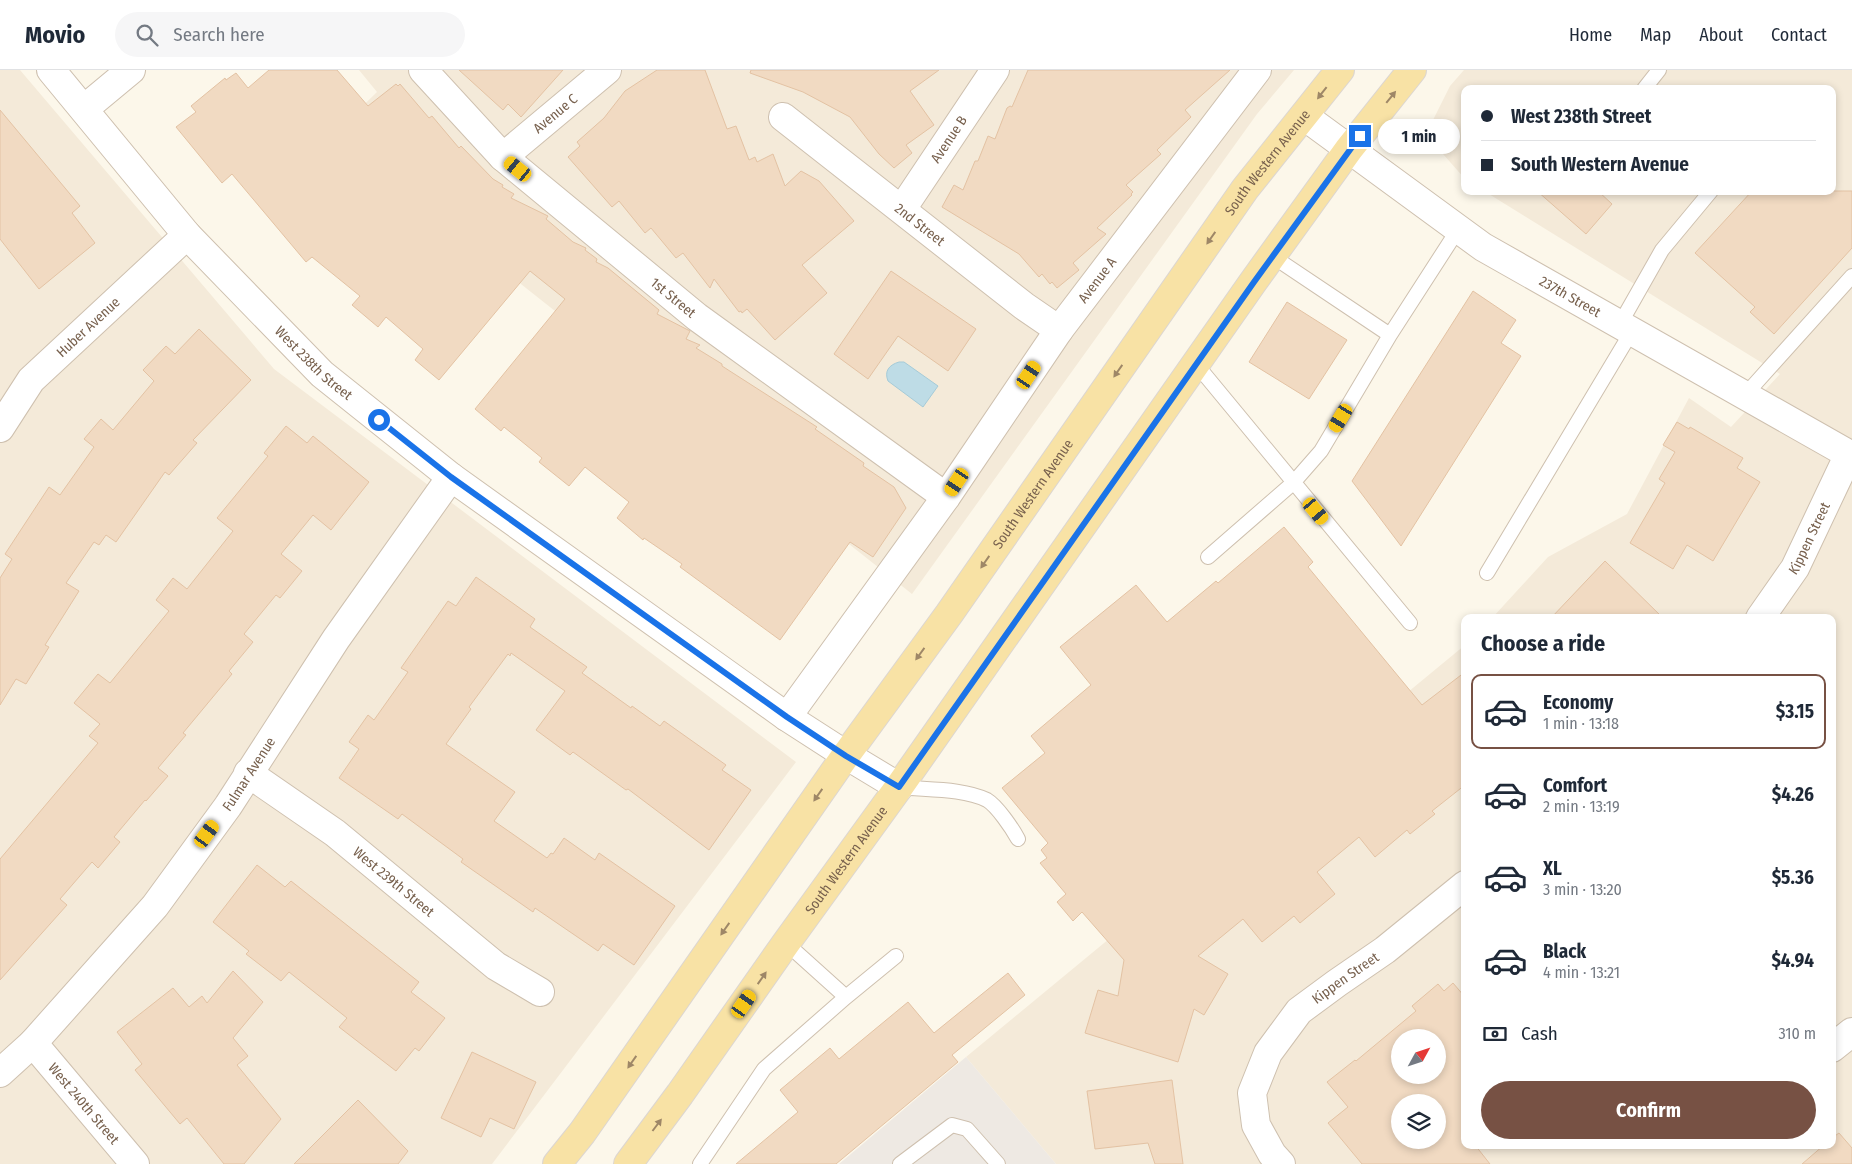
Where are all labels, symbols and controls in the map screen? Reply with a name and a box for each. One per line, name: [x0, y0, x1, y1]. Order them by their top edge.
search box: [115, 12, 465, 57]
text: Movio: [25, 21, 85, 49]
icon: search: [133, 21, 161, 49]
text: Search here: [173, 23, 265, 46]
text: Home: [1569, 24, 1612, 46]
text: Map: [1640, 24, 1671, 46]
text: About: [1699, 24, 1743, 46]
text: Contact: [1771, 24, 1827, 46]
one-way arrow: [1317, 86, 1328, 99]
street label: Avenue C: [530, 90, 581, 137]
one-way arrow: [1385, 91, 1396, 104]
text: West 238th Street: [1511, 105, 1651, 128]
street label: South Western Avenue: [1221, 106, 1314, 219]
street label: Avenue B: [927, 112, 971, 166]
callout: 1 min: [1378, 118, 1460, 154]
route end: [1349, 125, 1371, 147]
text: 1 min: [1402, 127, 1436, 146]
text: South Western Avenue: [1511, 153, 1689, 176]
car: [501, 154, 534, 184]
street label: 2nd Street: [891, 200, 948, 250]
one-way arrow: [1206, 231, 1216, 245]
street label: Avenue A: [1075, 254, 1121, 306]
street label: 237th Street: [1536, 273, 1604, 321]
street label: 1st Street: [647, 274, 700, 322]
street label: Huber Avenue: [53, 294, 124, 361]
street label: West 238th Street: [271, 323, 356, 404]
car: [1014, 358, 1043, 392]
one-way arrow: [1113, 364, 1123, 378]
car: [1326, 401, 1355, 435]
route start: [368, 409, 390, 431]
street label: South Western Avenue: [989, 436, 1077, 552]
car: [942, 465, 971, 499]
car: [1300, 495, 1331, 527]
street label: Kippen Street: [1785, 499, 1834, 578]
one-way arrow: [980, 555, 990, 569]
text: Choose a ride: [1481, 630, 1605, 657]
one-way arrow: [915, 647, 925, 661]
icon: car: [1483, 689, 1528, 734]
text: Economy: [1543, 691, 1613, 714]
text: $3.15: [1776, 700, 1814, 723]
text: 1 min · 13:18: [1543, 714, 1619, 733]
street label: Fulmar Avenue: [219, 734, 279, 815]
icon: car: [1483, 772, 1528, 817]
text: Comfort: [1543, 774, 1607, 797]
text: $4.26: [1772, 783, 1814, 806]
one-way arrow: [813, 789, 823, 802]
text: 2 min · 13:19: [1543, 797, 1620, 816]
street label: South Western Avenue: [802, 803, 891, 918]
car: [192, 817, 221, 851]
street label: West 239th Street: [350, 844, 438, 921]
icon: car: [1483, 855, 1528, 900]
text: XL: [1543, 857, 1562, 880]
text: $5.36: [1772, 866, 1814, 889]
text: 3 min · 13:20: [1543, 880, 1622, 899]
one-way arrow: [720, 922, 730, 935]
icon: car: [1483, 938, 1528, 983]
text: Black: [1543, 940, 1586, 963]
street label: Kippen Street: [1309, 949, 1383, 1008]
text: $4.94: [1771, 949, 1814, 972]
text: 4 min · 13:21: [1543, 963, 1620, 982]
one-way arrow: [757, 971, 767, 985]
car: [729, 987, 758, 1021]
icon: cash: [1481, 1020, 1509, 1048]
text: Cash: [1521, 1022, 1558, 1045]
text: 310 m: [1779, 1024, 1816, 1043]
north arrow: [1391, 1029, 1446, 1084]
map controls: [1391, 1029, 1446, 1149]
one-way arrow: [627, 1055, 637, 1069]
street label: West 240th Street: [45, 1060, 123, 1148]
button: Confirm: [1481, 1081, 1816, 1139]
button: layers: [1391, 1094, 1446, 1149]
one-way arrow: [652, 1119, 663, 1132]

